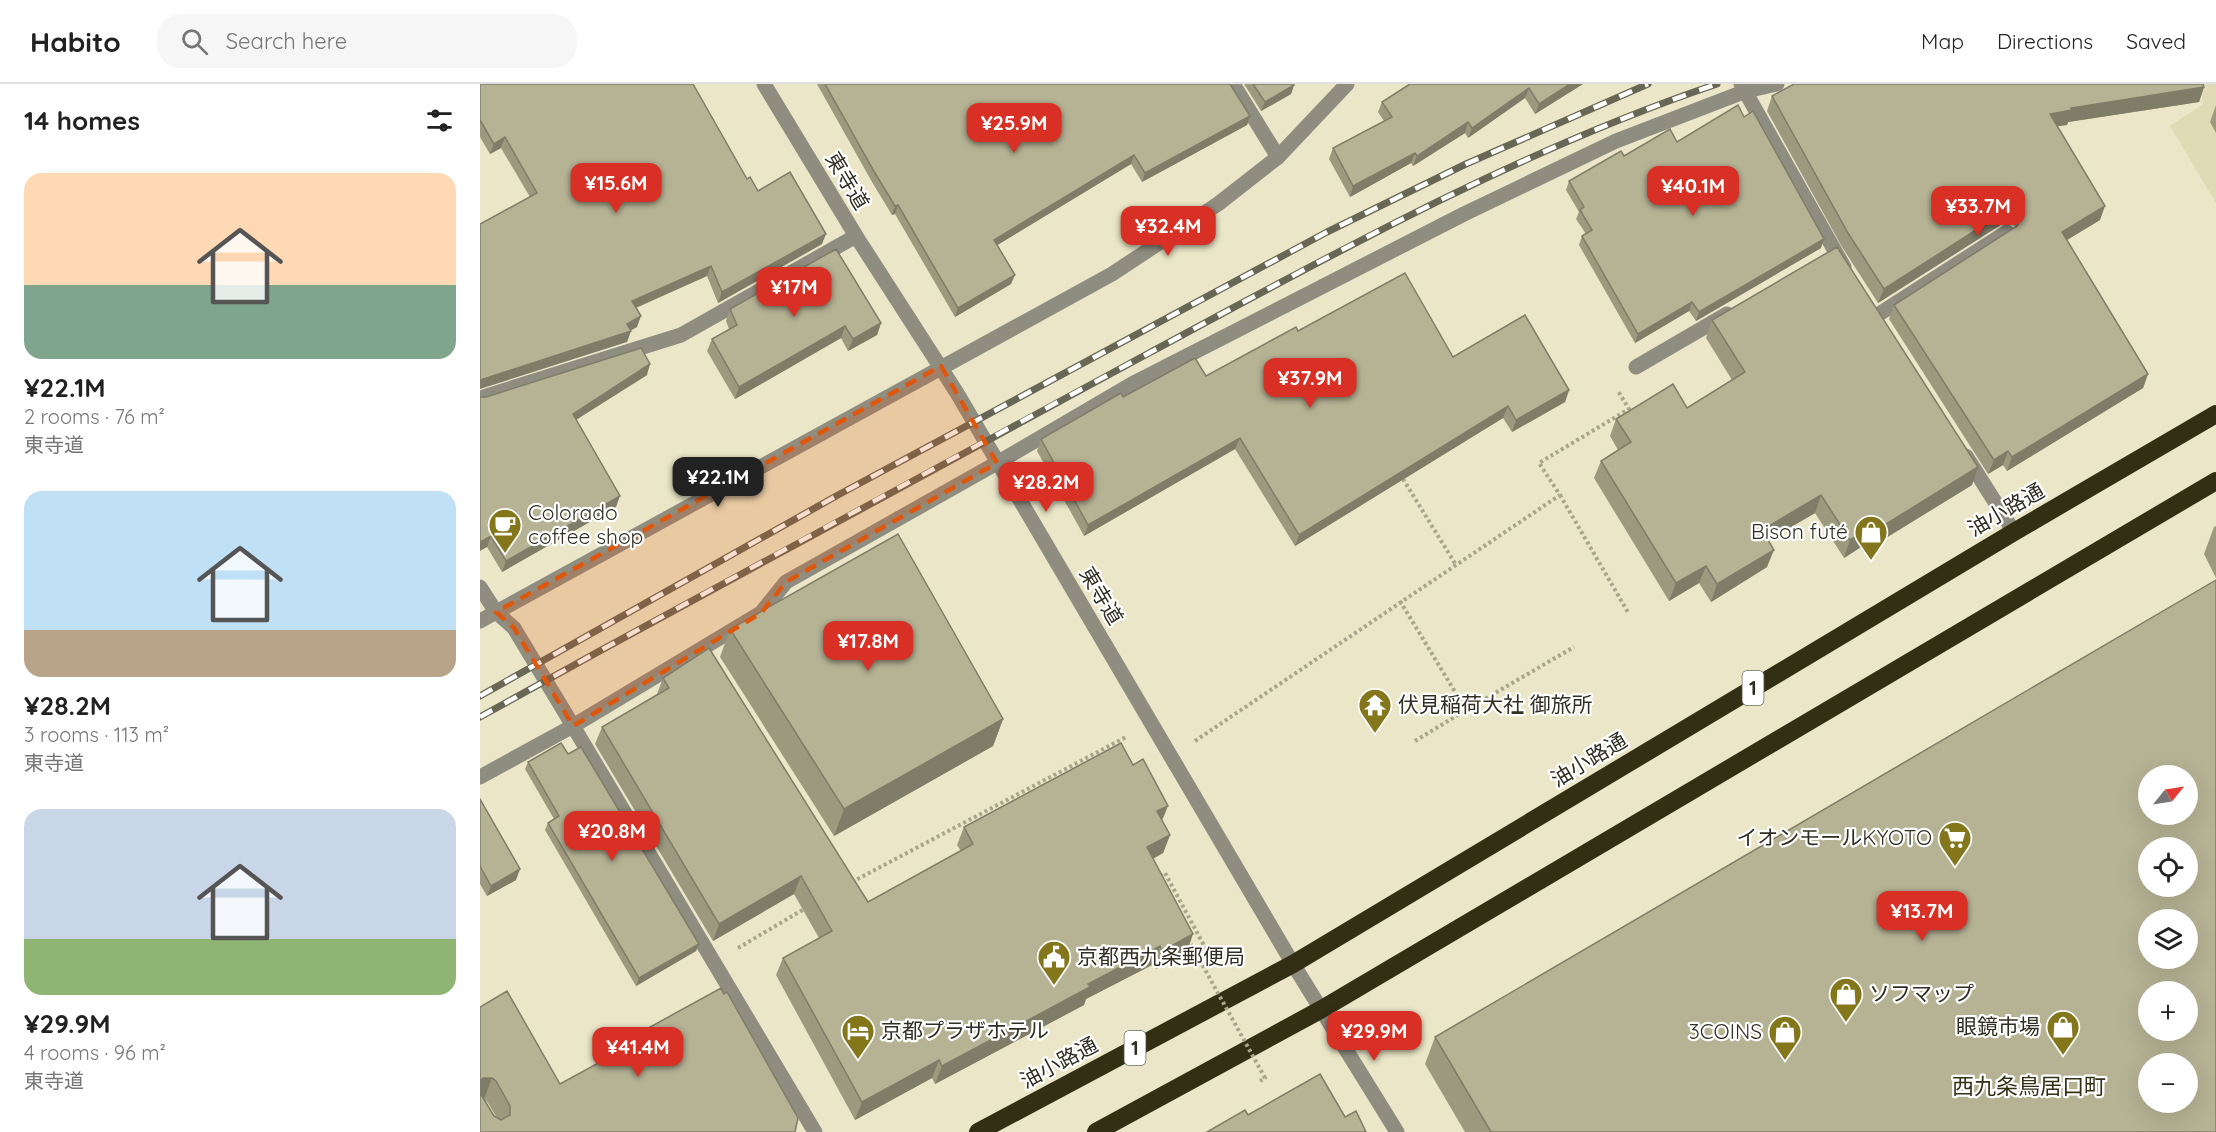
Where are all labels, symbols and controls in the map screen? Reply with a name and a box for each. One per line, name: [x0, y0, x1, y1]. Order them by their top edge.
search box: [157, 14, 577, 68]
text: Habito: [30, 24, 121, 59]
icon: search: [178, 25, 211, 58]
text: Search here: [226, 27, 347, 55]
text: Map: [1921, 28, 1964, 54]
text: Directions: [1997, 28, 2093, 54]
text: Saved: [2126, 28, 2186, 54]
pin: ¥25.9M: [965, 103, 1063, 154]
text: 14 homes: [24, 104, 140, 137]
icon: filters: [423, 104, 456, 137]
text: ¥25.9M: [981, 110, 1047, 135]
street label: 東寺道: [820, 147, 875, 214]
pin: ¥15.6M: [567, 163, 665, 214]
pin: ¥40.1M: [1644, 166, 1742, 217]
text: ¥15.6M: [585, 170, 647, 195]
text: ¥40.1M: [1661, 173, 1725, 198]
pin: ¥33.7M: [1929, 186, 2027, 237]
text: ¥33.7M: [1945, 193, 2011, 218]
pin: ¥32.4M: [1119, 206, 1217, 257]
icon: home: [186, 212, 294, 320]
text: ¥32.4M: [1135, 213, 1201, 238]
pin: ¥17M: [758, 267, 830, 318]
text: ¥17M: [770, 274, 818, 299]
pin: ¥37.9M: [1261, 358, 1359, 409]
text: ¥37.9M: [1278, 365, 1342, 390]
text: ¥22.1M: [24, 371, 106, 404]
text: 2 rooms · 76 m²: [24, 404, 165, 429]
text: 東寺道: [24, 432, 84, 457]
pin: ¥22.1M: [669, 457, 767, 508]
pin: ¥28.2M: [997, 462, 1095, 513]
text: ¥22.1M: [687, 464, 749, 489]
text: ¥28.2M: [1013, 469, 1080, 494]
street label: 油小路通: [1963, 477, 2048, 541]
place label: Colorado coffee shop: [528, 499, 643, 549]
cafe icon: Colorado coffee shop: [487, 507, 523, 554]
shop icon: Bison futé: [1853, 514, 1889, 561]
place label: Bison futé: [1751, 518, 1848, 544]
icon: home: [186, 530, 294, 638]
street label: 東寺道: [1074, 562, 1129, 629]
pin: ¥17.8M: [819, 621, 917, 672]
text: ¥17.8M: [837, 628, 899, 653]
road number: 1: [1742, 671, 1764, 705]
temple icon: 伏見稲荷大社 御旅所: [1357, 687, 1393, 734]
text: ¥28.2M: [24, 689, 111, 722]
place label: 伏見稲荷大社 御旅所: [1398, 691, 1593, 717]
text: 3 rooms · 113 m²: [24, 722, 169, 747]
street label: 油小路通: [1546, 726, 1631, 792]
text: 東寺道: [24, 750, 84, 775]
north arrow: [2138, 765, 2198, 825]
map controls: [2138, 765, 2198, 1113]
pin: ¥20.8M: [563, 811, 661, 862]
text: ¥20.8M: [578, 818, 646, 843]
supermarket icon: イオンモールKYOTO: [1937, 820, 1973, 867]
place label: イオンモールKYOTO: [1736, 824, 1932, 850]
button: locate: [2138, 837, 2198, 897]
icon: home: [186, 848, 294, 956]
pin: ¥13.7M: [1873, 891, 1971, 942]
text: ¥13.7M: [1891, 898, 1953, 923]
button: layers: [2138, 909, 2198, 969]
public building icon: 京都西九条郵便局: [1036, 939, 1072, 986]
place label: 京都西九条郵便局: [1077, 943, 1245, 969]
shop icon: ソフマップ: [1828, 976, 1864, 1023]
place label: ソフマップ: [1869, 980, 1974, 1006]
button: +: [2138, 981, 2198, 1041]
text: ¥29.9M: [24, 1007, 111, 1040]
shop icon: 眼鏡市場: [2045, 1009, 2081, 1056]
pin: ¥29.9M: [1325, 1011, 1423, 1062]
hotel icon: 京都プラザホテル: [840, 1013, 876, 1060]
place label: 眼鏡市場: [1956, 1013, 2040, 1039]
shop icon: 3COINS: [1767, 1014, 1803, 1061]
place label: 京都プラザホテル: [881, 1017, 1049, 1043]
text: ¥29.9M: [1341, 1018, 1407, 1043]
place label: 3COINS: [1689, 1018, 1762, 1044]
pin: ¥41.4M: [589, 1027, 687, 1078]
street label: 油小路通: [1015, 1031, 1102, 1093]
road number: 1: [1124, 1031, 1146, 1065]
text: ¥41.4M: [606, 1034, 670, 1059]
text: 4 rooms · 96 m²: [24, 1040, 166, 1065]
button: −: [2138, 1053, 2198, 1113]
text: 東寺道: [24, 1068, 84, 1093]
district label: 西九条鳥居口町: [1952, 1072, 2106, 1100]

